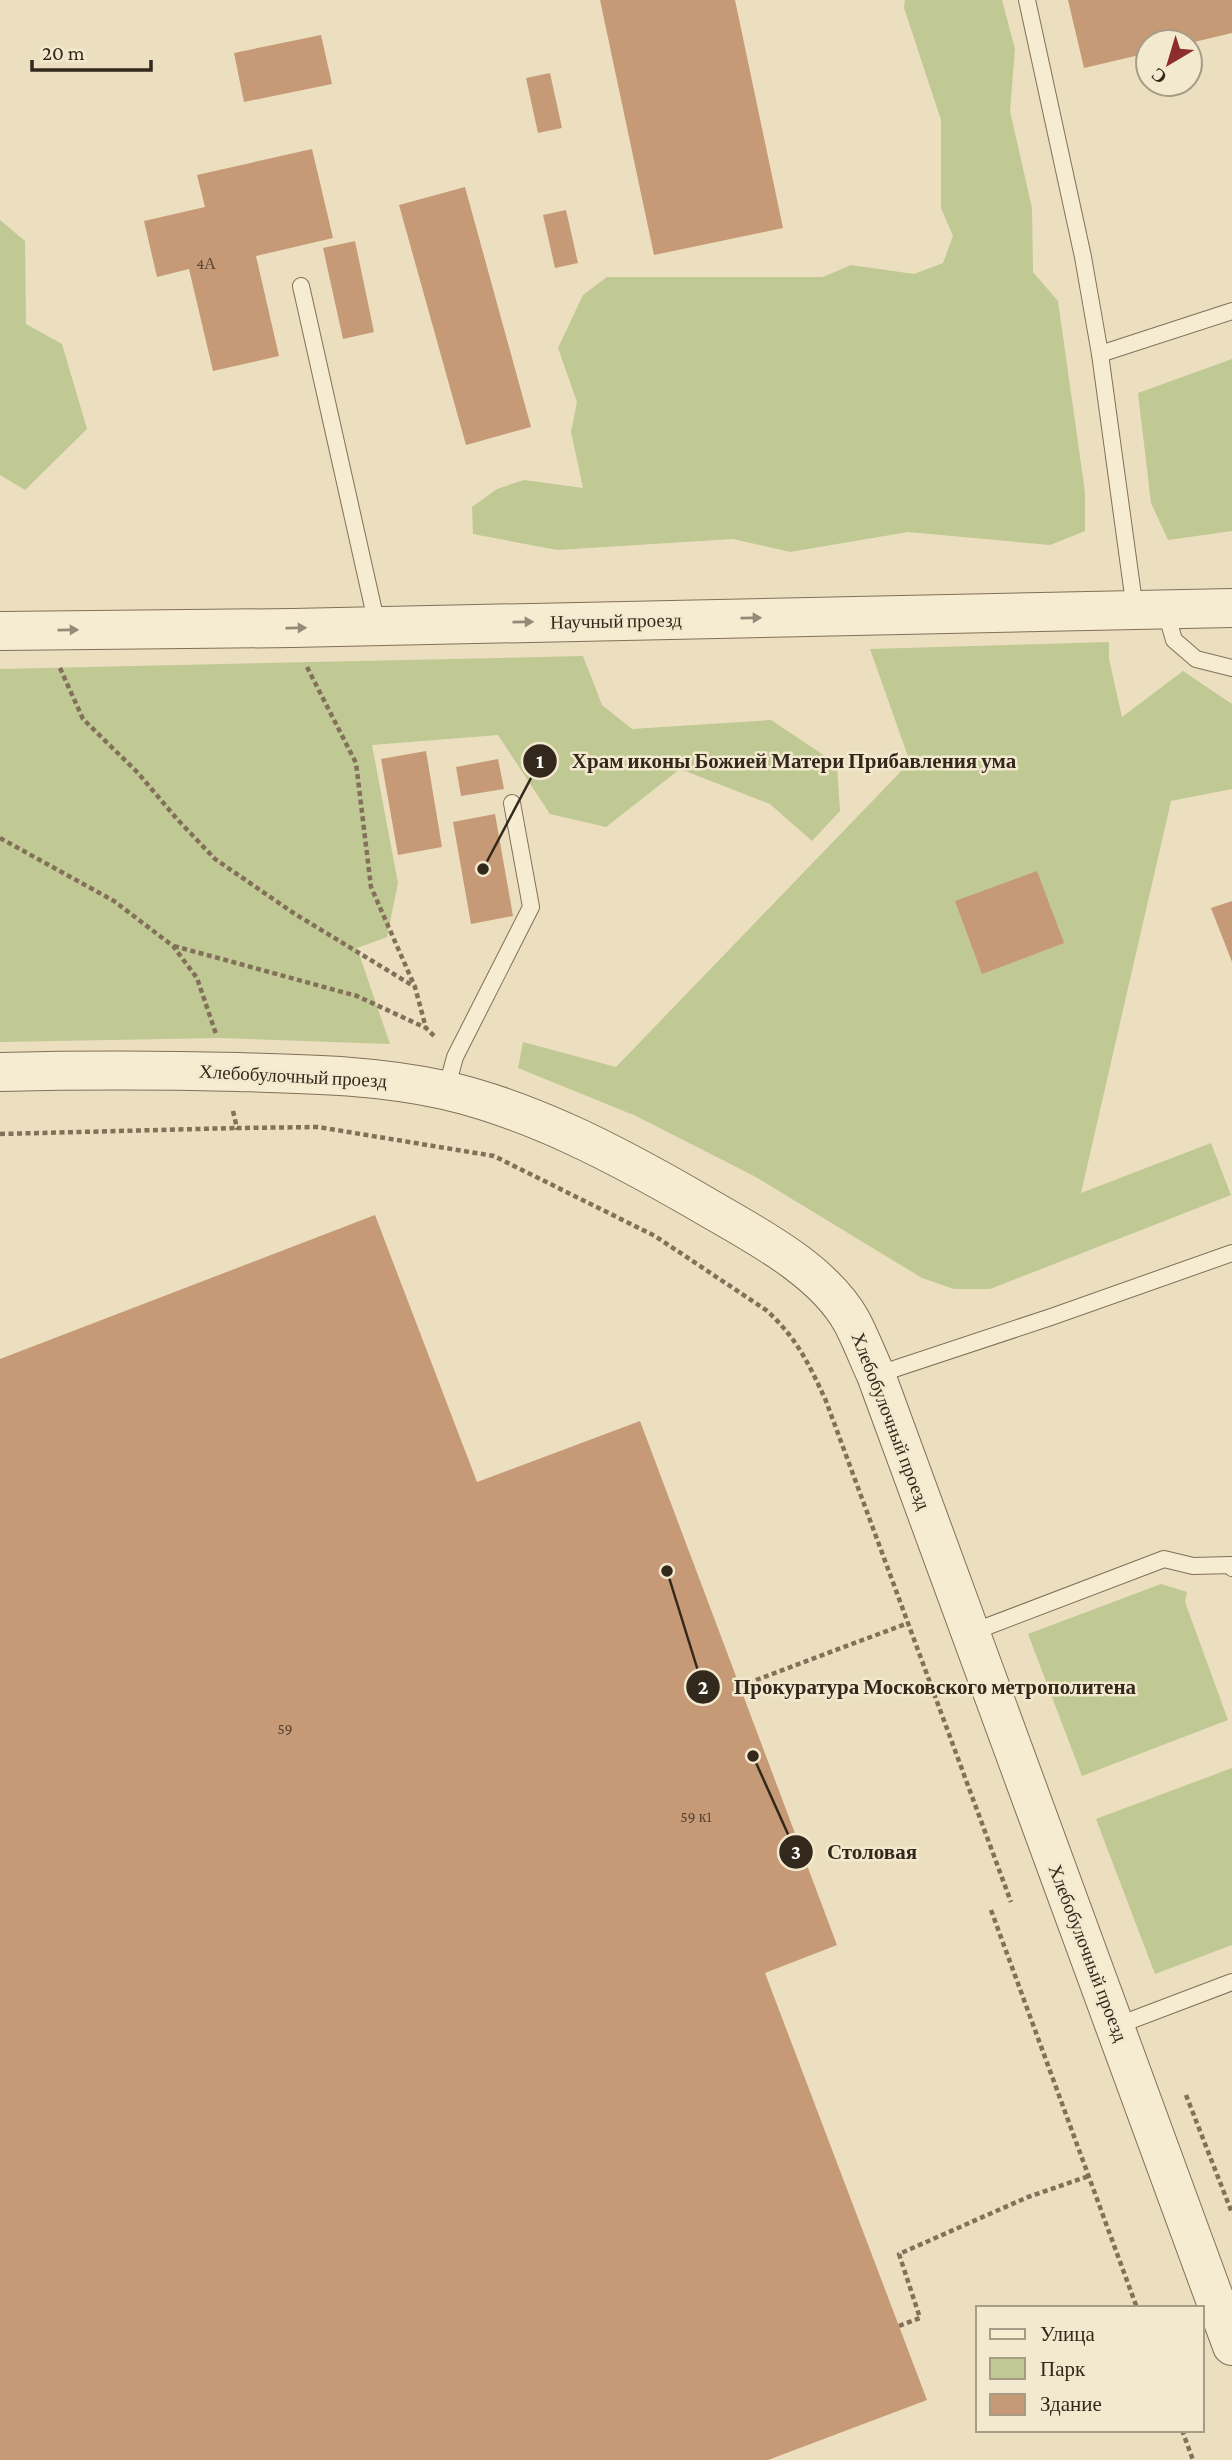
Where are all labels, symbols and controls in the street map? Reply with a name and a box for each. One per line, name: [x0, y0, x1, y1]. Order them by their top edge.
scale bar: [32, 28, 150, 72]
north arrow: [1134, 28, 1204, 98]
text: 20 m: [42, 41, 85, 65]
text: С: [1147, 64, 1171, 89]
house number: 4А: [196, 255, 216, 272]
street label: Научный проезд: [550, 609, 682, 633]
one-way arrow: [740, 612, 762, 624]
one-way arrow: [512, 617, 534, 628]
one-way arrow: [285, 622, 307, 633]
one-way arrow: [57, 624, 79, 636]
callout: Храм иконы Божией Матери Прибавления ума: [522, 740, 1030, 782]
text: 1: [536, 749, 544, 773]
text: Храм иконы Божией Матери Прибавления ума: [572, 749, 1017, 773]
street label: Хлебобулочный проезд: [199, 1061, 388, 1091]
street label: Хлебобулочный проезд: [848, 1329, 935, 1513]
callout: Прокуратура Московского метрополитена: [685, 1666, 1150, 1708]
text: 2: [698, 1675, 709, 1699]
text: Прокуратура Московского метрополитена: [734, 1675, 1136, 1699]
house number: 59: [277, 1720, 293, 1737]
house number: 59 к1: [680, 1808, 712, 1825]
callout: Столовая: [778, 1831, 931, 1873]
text: 3: [791, 1840, 801, 1864]
text: Столовая: [827, 1840, 917, 1864]
street label: Хлебобулочный проезд: [1045, 1861, 1132, 2045]
legend: [976, 2306, 1204, 2432]
text: Улица: [1040, 2322, 1095, 2346]
text: Парк: [1040, 2357, 1086, 2381]
text: Здание: [1040, 2392, 1102, 2416]

